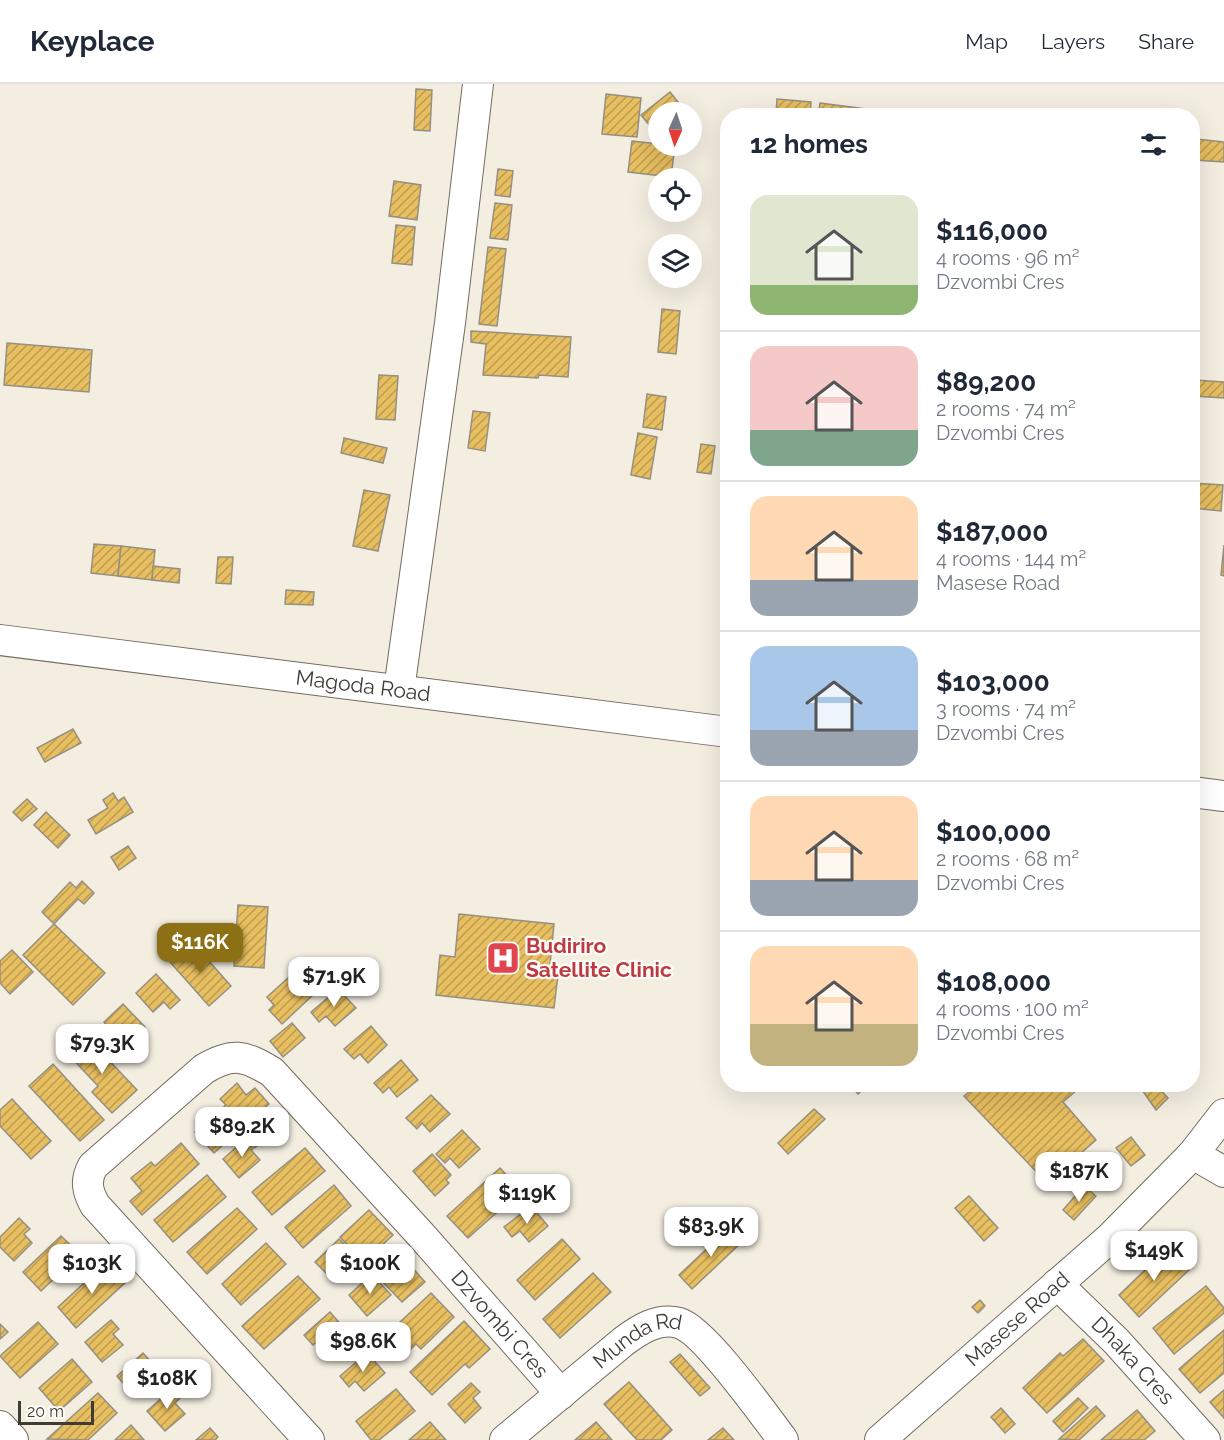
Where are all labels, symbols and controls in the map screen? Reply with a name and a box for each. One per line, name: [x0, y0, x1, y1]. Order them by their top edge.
text: Keyplace: [30, 25, 155, 58]
text: Map: [965, 29, 1008, 54]
text: Layers: [1041, 29, 1105, 54]
text: Share: [1138, 29, 1194, 54]
north arrow: [648, 102, 702, 156]
map controls: [648, 102, 702, 288]
icon: filters: [1137, 128, 1170, 161]
text: 12 homes: [750, 129, 868, 159]
button: locate: [648, 168, 702, 222]
text: $116,000: [936, 216, 1048, 246]
icon: home: [798, 219, 870, 291]
button: layers: [648, 234, 702, 288]
text: 4 rooms · 96 m²: [936, 246, 1080, 270]
text: Dzvombi Cres: [936, 270, 1064, 294]
text: $89,200: [936, 367, 1036, 397]
icon: home: [798, 370, 870, 442]
text: 2 rooms · 74 m²: [936, 397, 1076, 421]
text: Dzvombi Cres: [936, 421, 1064, 445]
text: $187,000: [936, 517, 1048, 547]
icon: home: [798, 520, 870, 592]
text: 4 rooms · 144 m²: [936, 547, 1086, 571]
text: Masese Road: [936, 571, 1060, 595]
street label: Magoda Road: [294, 664, 432, 706]
text: $103,000: [936, 667, 1050, 697]
icon: home: [798, 670, 870, 742]
text: 3 rooms · 74 m²: [936, 697, 1076, 721]
text: Dzvombi Cres: [936, 721, 1064, 745]
text: $100,000: [936, 817, 1051, 847]
icon: home: [798, 820, 870, 892]
text: 2 rooms · 68 m²: [936, 847, 1079, 871]
text: Dzvombi Cres: [936, 871, 1064, 895]
pin: $116K: [158, 923, 242, 974]
text: $116K: [171, 930, 229, 954]
place label: Budiriro Satellite Clinic: [526, 933, 672, 982]
hospital icon: Budiriro Satellite Clinic: [485, 940, 521, 976]
pin: $71.9K: [285, 957, 383, 1008]
text: $71.9K: [302, 964, 366, 988]
text: $108,000: [936, 967, 1051, 997]
icon: home: [798, 970, 870, 1042]
text: 4 rooms · 100 m²: [936, 997, 1089, 1021]
text: Dzvombi Cres: [936, 1021, 1064, 1045]
pin: $79.3K: [53, 1024, 151, 1075]
text: $79.3K: [70, 1031, 134, 1055]
pin: $89.2K: [193, 1107, 291, 1158]
text: $89.2K: [209, 1114, 275, 1138]
pin: $187K: [1037, 1152, 1121, 1203]
text: $187K: [1049, 1159, 1109, 1183]
pin: $119K: [485, 1174, 569, 1225]
text: $119K: [498, 1181, 556, 1205]
pin: $83.9K: [662, 1207, 760, 1258]
text: $83.9K: [678, 1214, 744, 1238]
pin: $149K: [1112, 1231, 1196, 1282]
text: $149K: [1124, 1238, 1184, 1262]
pin: $103K: [50, 1244, 134, 1295]
pin: $100K: [328, 1244, 412, 1295]
text: $103K: [62, 1251, 122, 1275]
text: $100K: [340, 1251, 400, 1275]
street label: Dzvombi Cres: [446, 1265, 554, 1383]
street label: Masese Road: [960, 1266, 1074, 1371]
street label: Munda Rd: [588, 1308, 684, 1374]
street label: Dhaka Cres: [1087, 1311, 1180, 1409]
pin: $98.6K: [314, 1322, 412, 1373]
text: $98.6K: [330, 1329, 396, 1353]
pin: $108K: [125, 1359, 209, 1410]
text: $108K: [137, 1366, 197, 1390]
scale bar: [18, 1398, 94, 1426]
text: 20 m: [27, 1402, 64, 1421]

